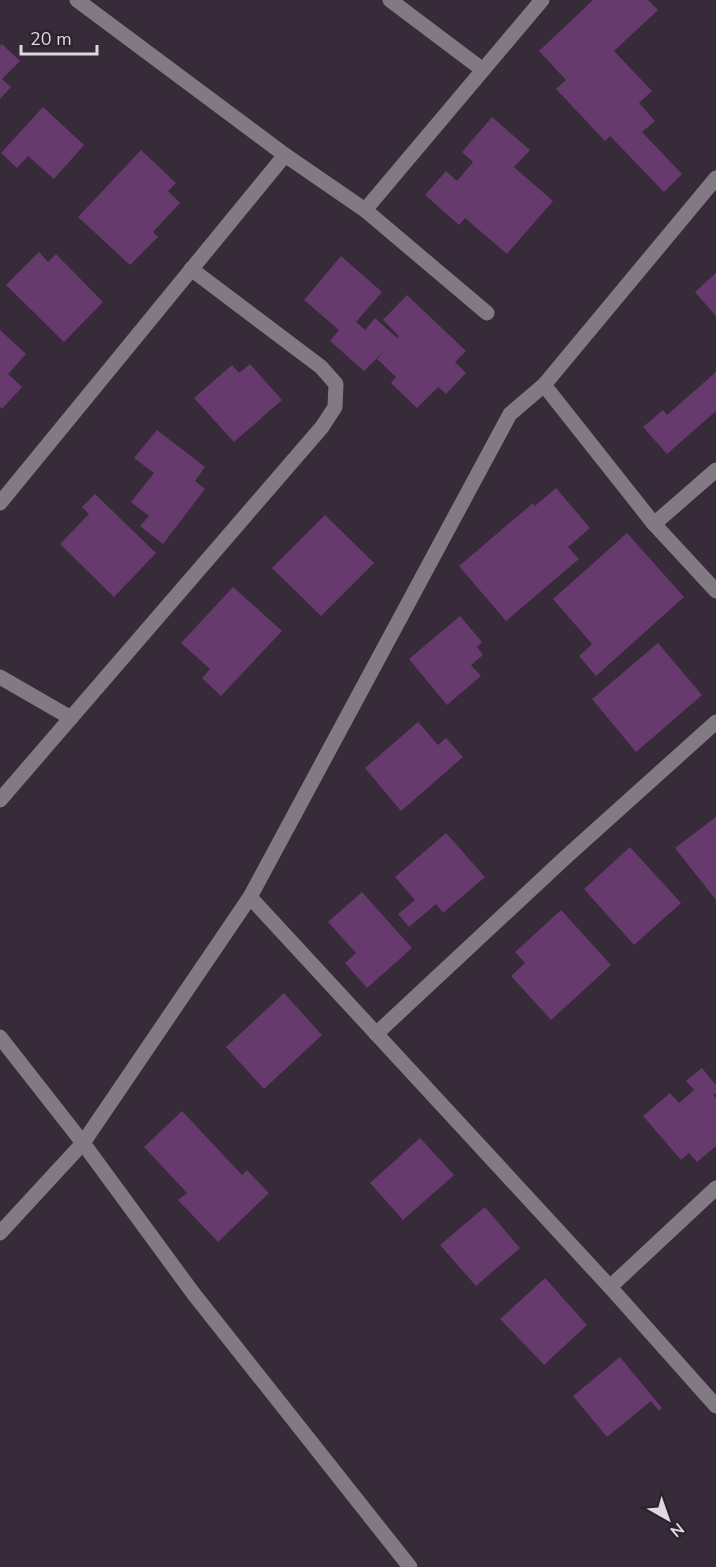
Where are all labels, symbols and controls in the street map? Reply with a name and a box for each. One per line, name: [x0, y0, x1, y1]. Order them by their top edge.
scale bar: [21, 18, 98, 56]
text: 20 m: [30, 27, 72, 51]
north arrow: [638, 1489, 698, 1549]
text: N: [665, 1517, 689, 1542]

